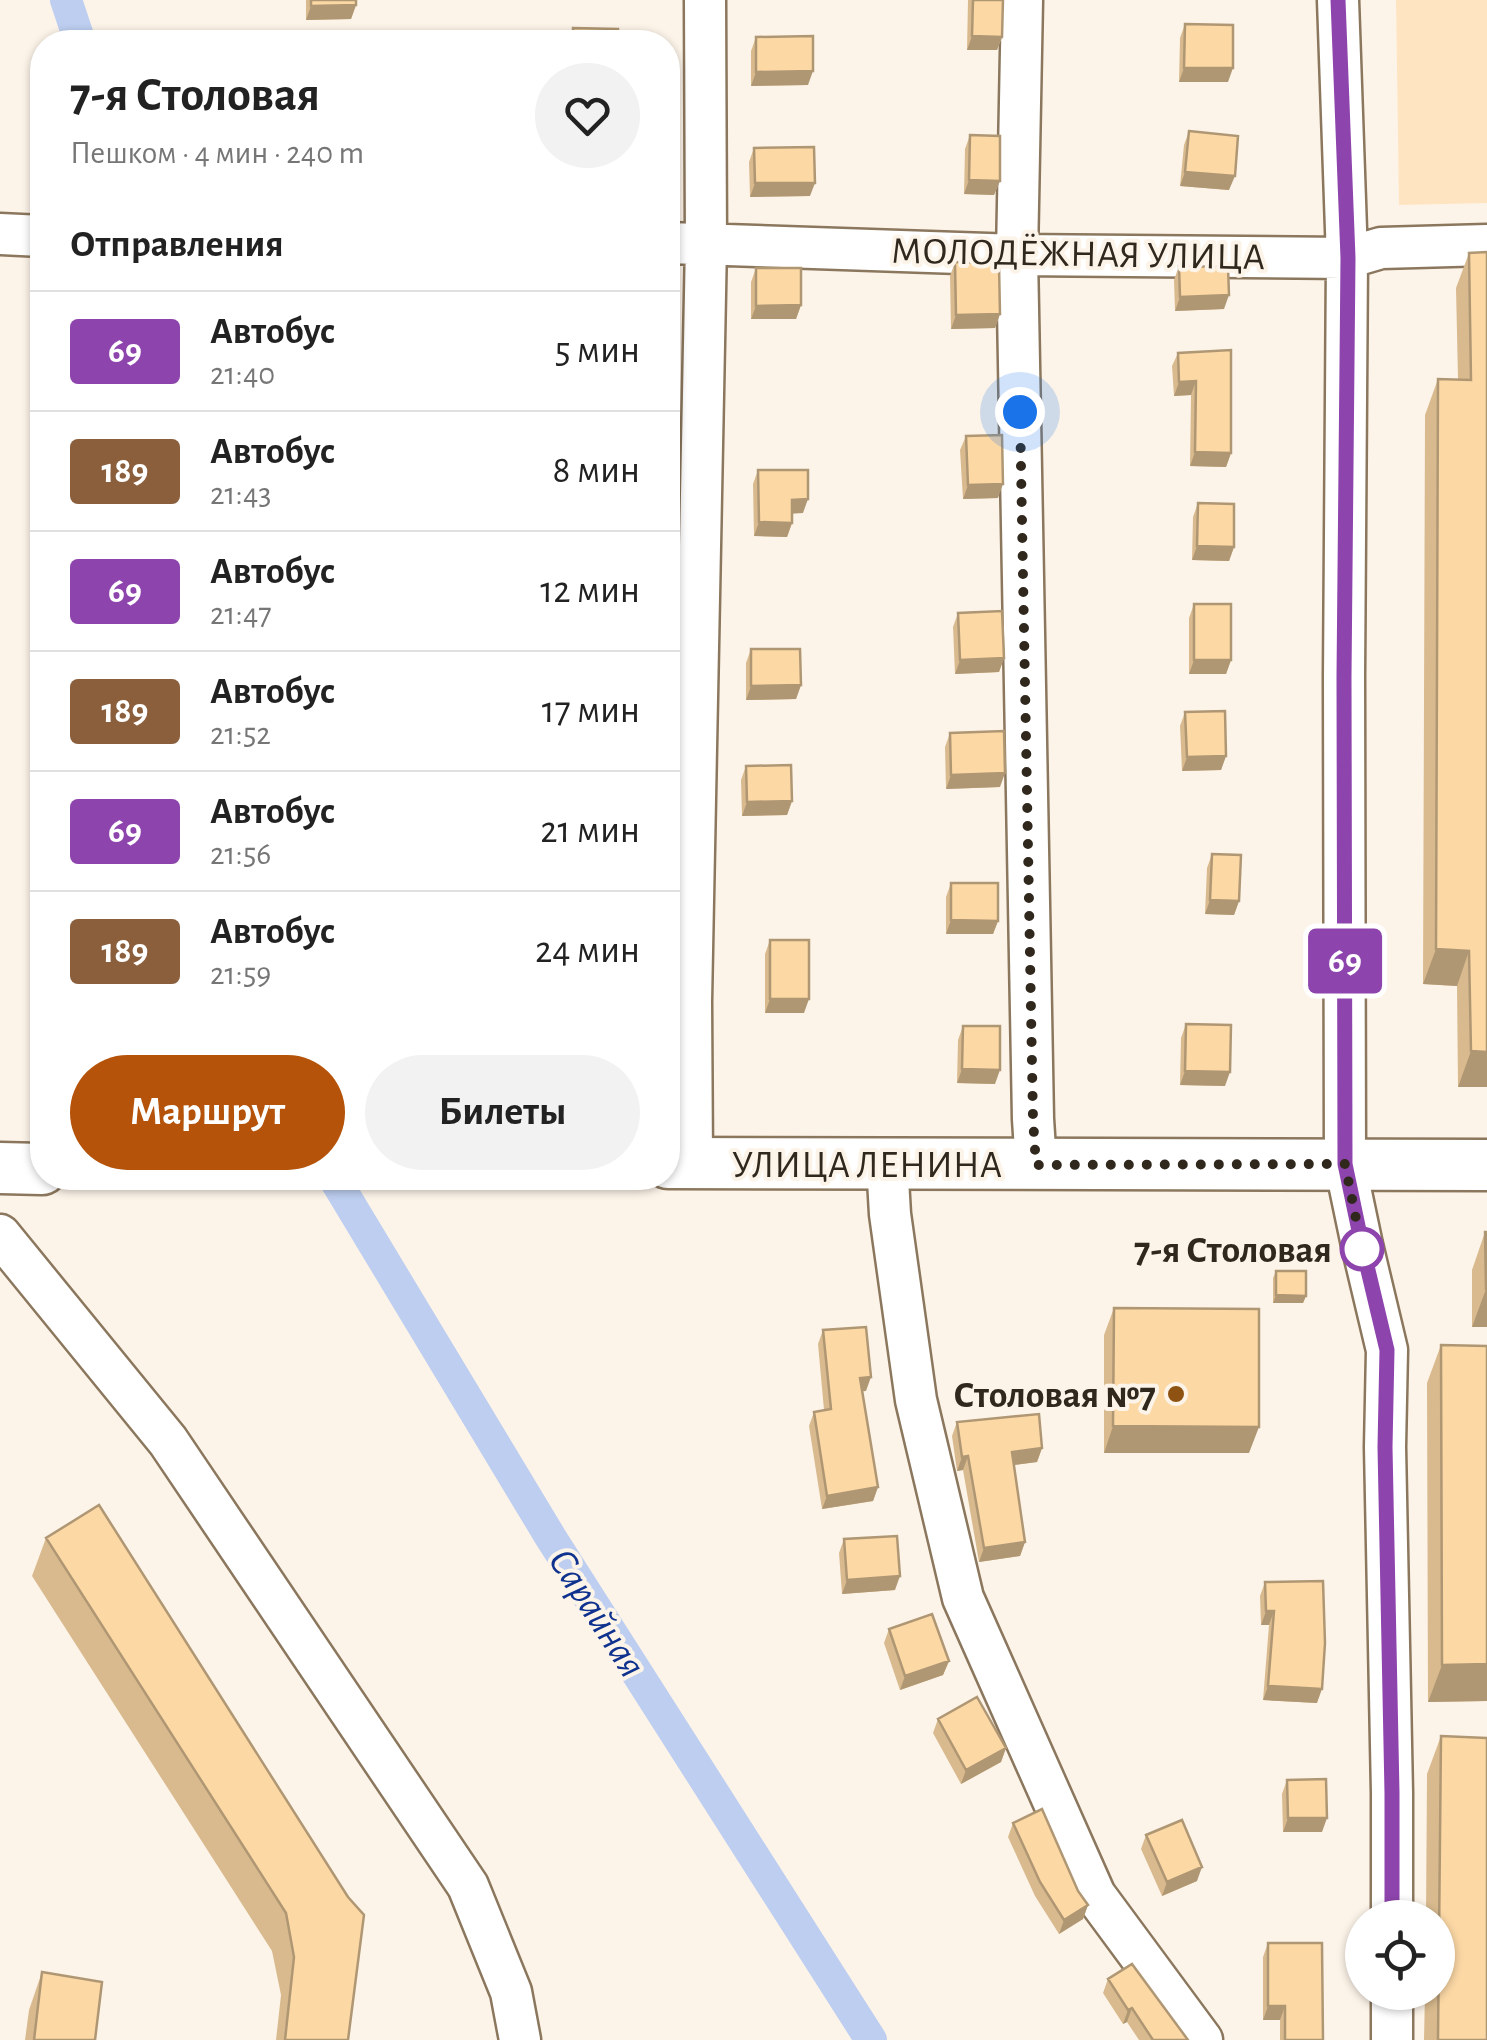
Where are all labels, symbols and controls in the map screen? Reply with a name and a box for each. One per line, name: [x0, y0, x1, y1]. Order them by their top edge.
button: heart: [535, 63, 640, 168]
text: 7-я Столовая: [70, 72, 320, 120]
text: Пешком · 4 мин · 240 m: [70, 137, 364, 169]
text: Отправления: [70, 226, 284, 264]
street label: МОЛОДЁЖНАЯ УЛИЦА: [891, 231, 1265, 277]
text: Автобус: [210, 313, 335, 351]
text: 5 мин: [555, 332, 640, 370]
text: 69: [108, 334, 142, 369]
text: 21:40: [210, 358, 275, 390]
your location: [995, 387, 1045, 437]
text: Автобус: [210, 433, 335, 471]
text: 8 мин: [553, 452, 640, 490]
text: 189: [102, 454, 148, 489]
text: 21:43: [210, 478, 271, 510]
text: Автобус: [210, 553, 335, 591]
text: 12 мин: [540, 572, 640, 610]
text: 69: [108, 574, 142, 609]
text: 21:47: [210, 598, 272, 630]
text: Автобус: [210, 673, 335, 711]
text: 17 мин: [542, 692, 640, 730]
text: 189: [102, 694, 148, 729]
text: 21:52: [210, 718, 271, 750]
text: Автобус: [210, 793, 335, 831]
text: 21 мин: [540, 812, 640, 850]
text: 69: [108, 814, 142, 849]
text: 21:56: [210, 838, 271, 870]
text: Автобус: [210, 913, 335, 951]
line badge: 69: [1300, 928, 1390, 994]
text: 24 мин: [535, 932, 640, 970]
text: 189: [102, 934, 148, 969]
text: 69: [1328, 944, 1362, 979]
text: 21:59: [210, 958, 271, 990]
button: Маршрут: [70, 1055, 345, 1170]
button: Билеты: [365, 1055, 640, 1170]
street label: УЛИЦА ЛЕНИНА: [732, 1147, 1002, 1185]
marker: 7-я Столовая: [1341, 1228, 1383, 1270]
place label: 7-я Столовая: [1134, 1232, 1332, 1270]
place label: Столовая №7: [953, 1377, 1156, 1415]
marker: Столовая №7: [1165, 1383, 1187, 1405]
water label: Сарайная: [540, 1542, 652, 1684]
map controls: [1345, 1900, 1455, 2010]
button: locate: [1345, 1900, 1455, 2010]

